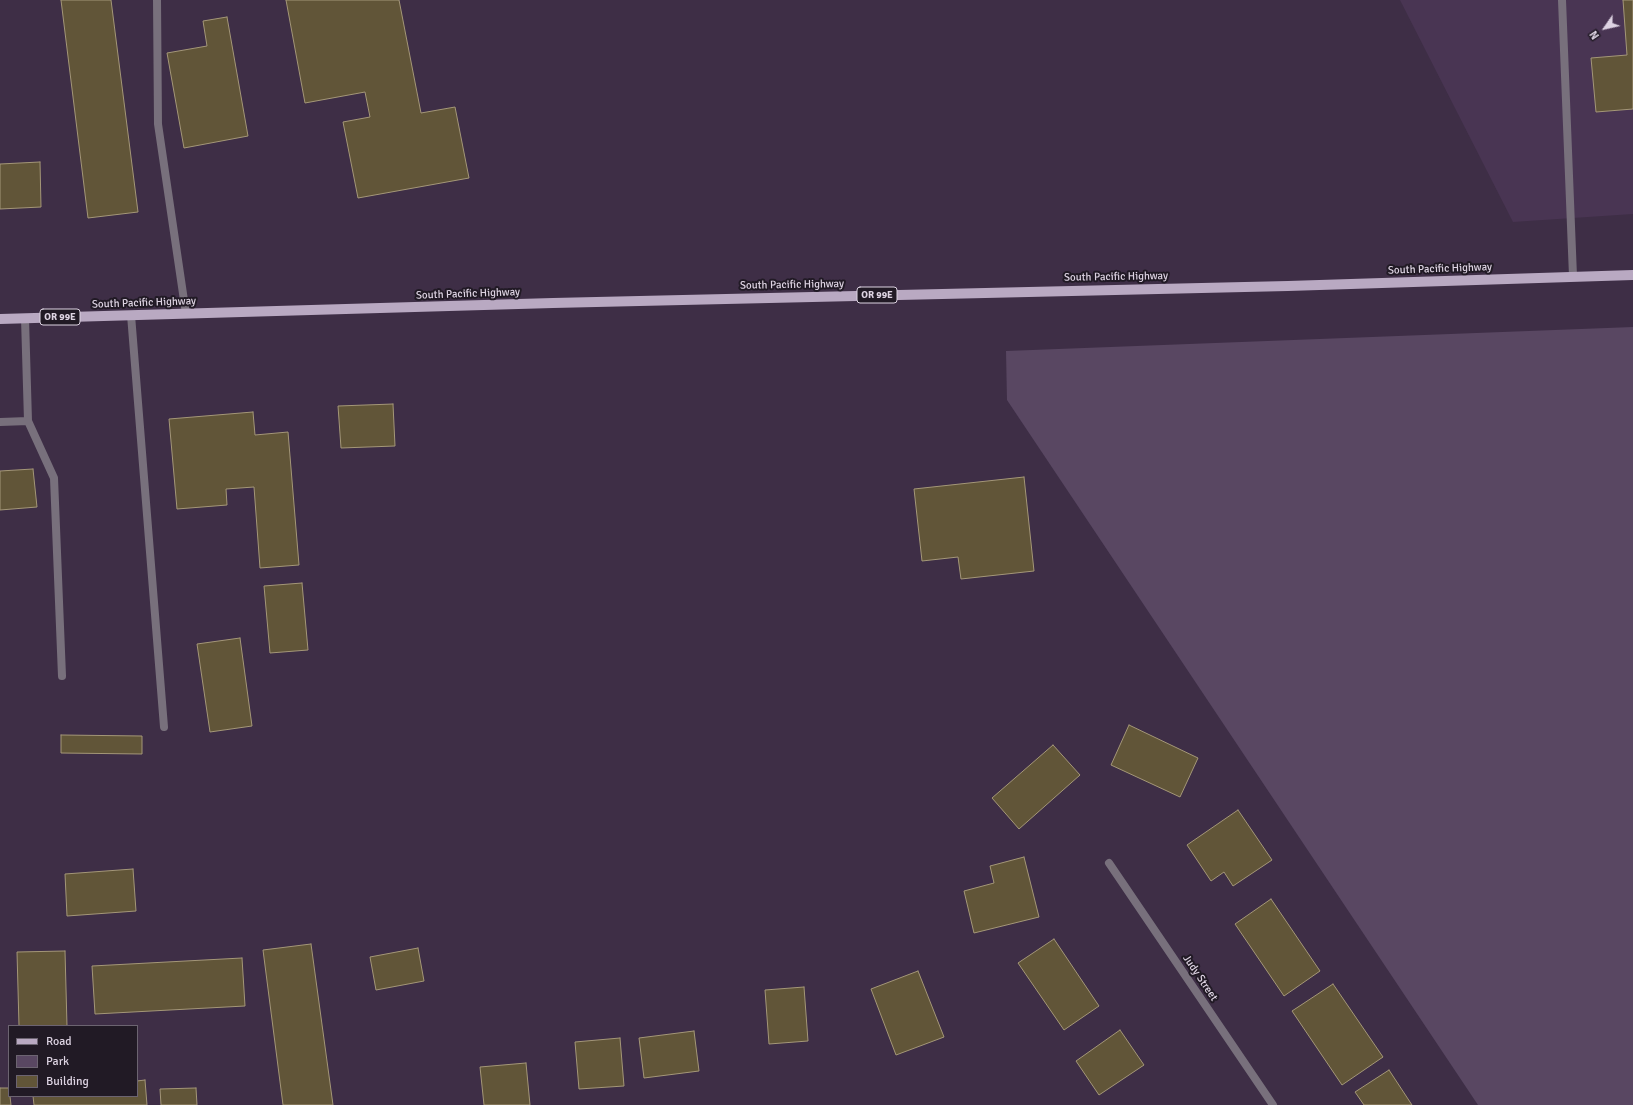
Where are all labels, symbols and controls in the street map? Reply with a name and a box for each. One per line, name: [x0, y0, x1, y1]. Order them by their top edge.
north arrow: [1585, 8, 1625, 48]
text: N: [1587, 28, 1602, 42]
street label: South Pacific Highway: [1388, 261, 1492, 277]
street label: South Pacific Highway: [1064, 269, 1168, 285]
street label: South Pacific Highway: [740, 277, 844, 293]
street label: South Pacific Highway: [416, 286, 520, 302]
road number: OR 99E: [857, 287, 897, 303]
street label: South Pacific Highway: [92, 295, 196, 311]
road number: OR 99E: [40, 309, 80, 325]
street label: Judy Street: [1180, 952, 1220, 1004]
legend: [8, 1025, 138, 1097]
text: Road: [46, 1034, 72, 1049]
text: Park: [46, 1054, 69, 1069]
text: Building: [46, 1074, 89, 1089]

